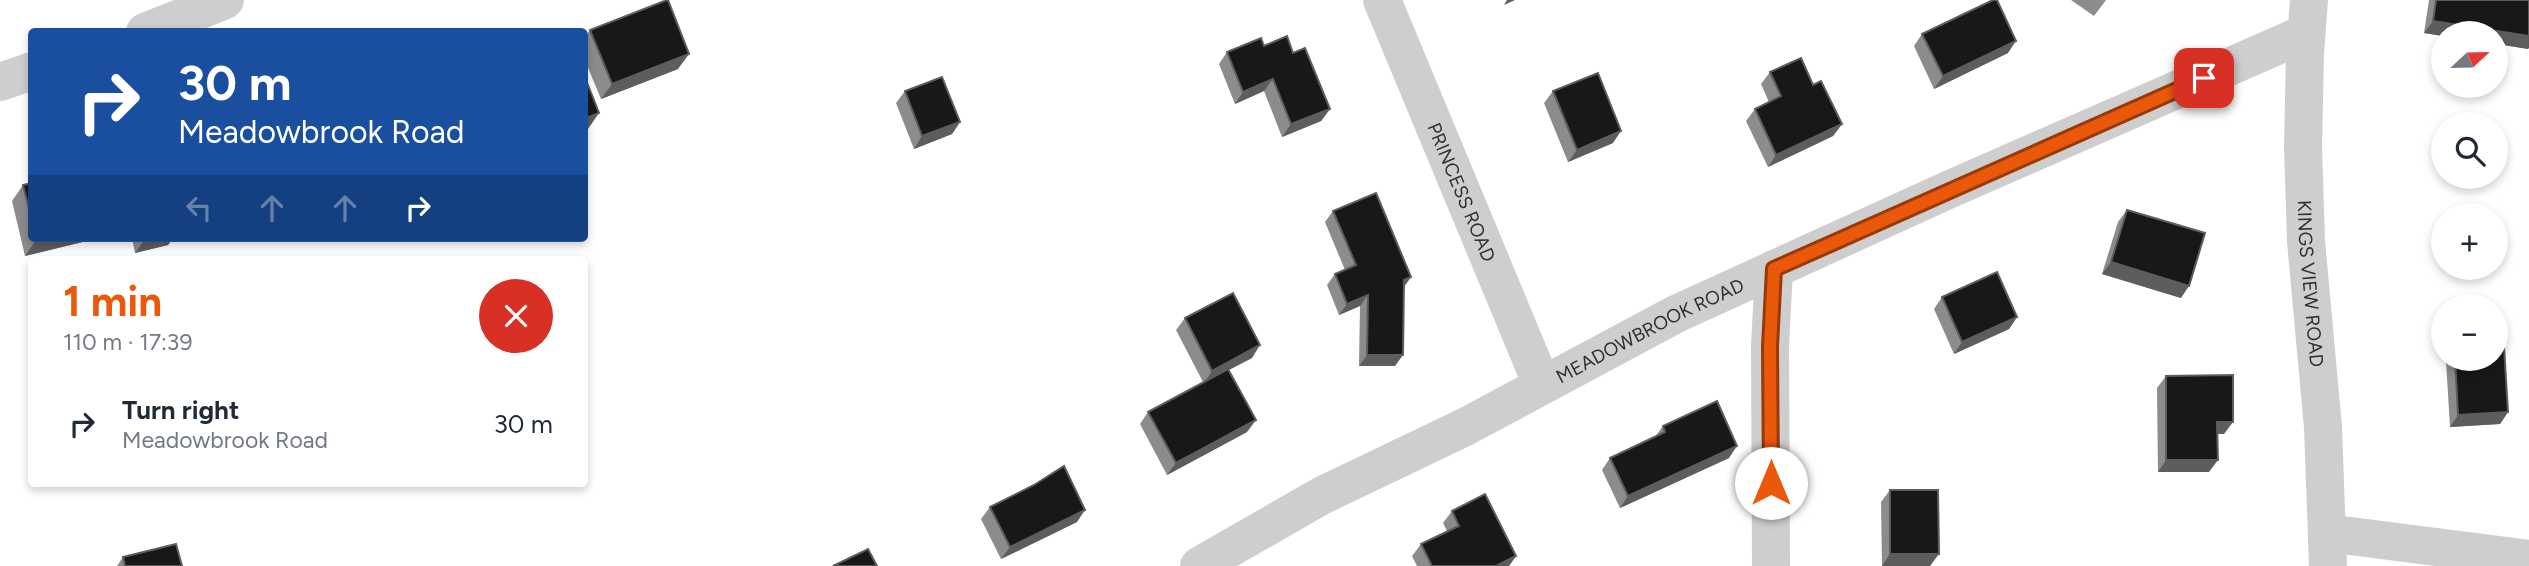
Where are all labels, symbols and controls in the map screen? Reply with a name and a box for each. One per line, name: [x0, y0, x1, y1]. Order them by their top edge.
north arrow: [2431, 21, 2508, 98]
map controls: [2431, 21, 2508, 371]
pin: [2174, 48, 2234, 108]
text: 30 m: [178, 53, 291, 112]
icon: right: [63, 56, 154, 147]
icon: arrive: [2185, 59, 2223, 97]
button: search: [2431, 112, 2508, 189]
text: Meadowbrook Road: [178, 113, 465, 151]
street label: PRINCESS ROAD: [1422, 119, 1500, 265]
icon: left: [180, 189, 218, 227]
icon: ahead: [253, 189, 291, 227]
icon: ahead: [326, 189, 364, 227]
icon: right: [399, 189, 437, 227]
street label: KINGS VIEW ROAD: [2293, 200, 2328, 368]
button: +: [2431, 203, 2508, 280]
street label: MEADOWBROOK ROAD: [1552, 274, 1748, 388]
text: 1 min: [63, 276, 162, 327]
button: close: [479, 279, 553, 353]
button: −: [2431, 294, 2508, 371]
text: 110 m · 17:39: [63, 328, 192, 356]
text: Turn right: [122, 394, 239, 426]
icon: right: [63, 405, 101, 443]
text: 30 m: [494, 408, 553, 440]
text: Meadowbrook Road: [122, 426, 328, 454]
position arrow: [1734, 446, 1808, 520]

